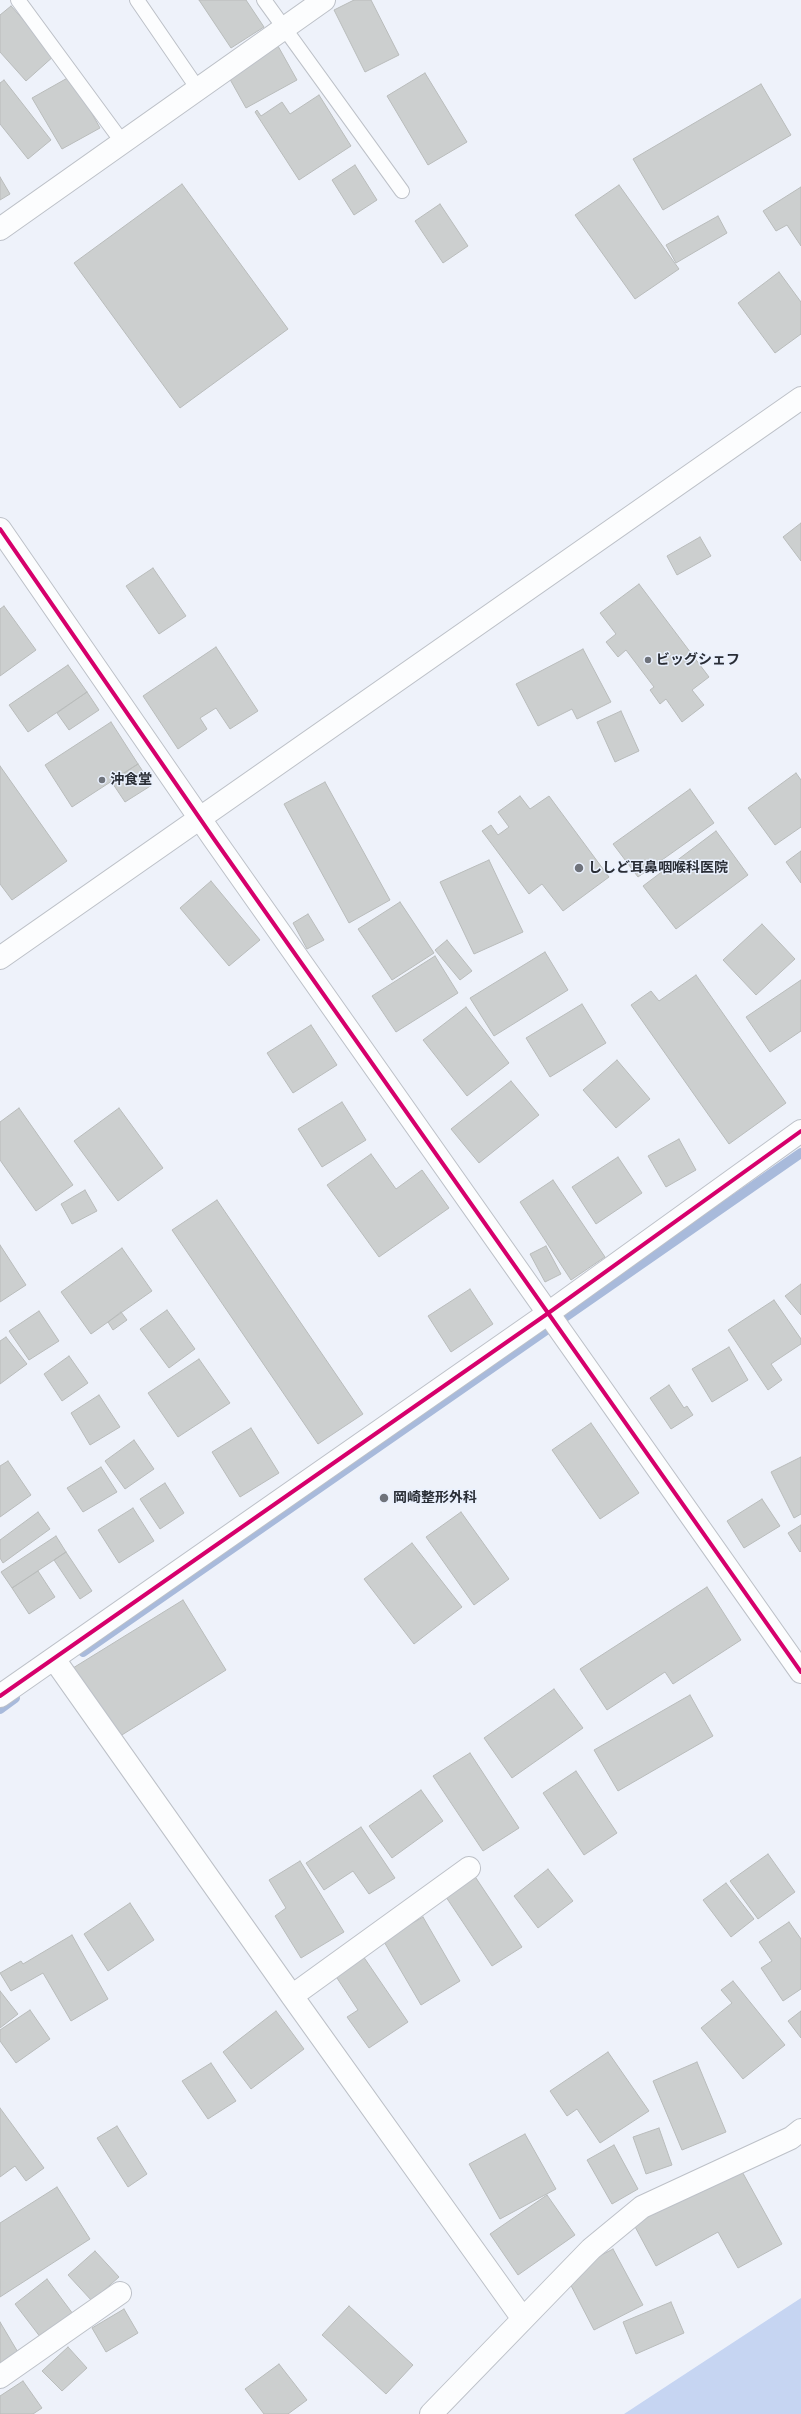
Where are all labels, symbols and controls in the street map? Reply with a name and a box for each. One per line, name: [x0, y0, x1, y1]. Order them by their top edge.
place label: ビッグシェフ: [656, 652, 740, 668]
marker: ビッグシェフ: [643, 655, 653, 665]
place label: 沖食堂: [110, 772, 152, 788]
marker: 沖食堂: [97, 775, 107, 785]
place label: ししど耳鼻咽喉科医院: [588, 860, 728, 876]
marker: ししど耳鼻咽喉科医院: [573, 862, 585, 874]
place label: 岡崎整形外科: [393, 1490, 477, 1506]
marker: 岡崎整形外科: [378, 1492, 390, 1504]

